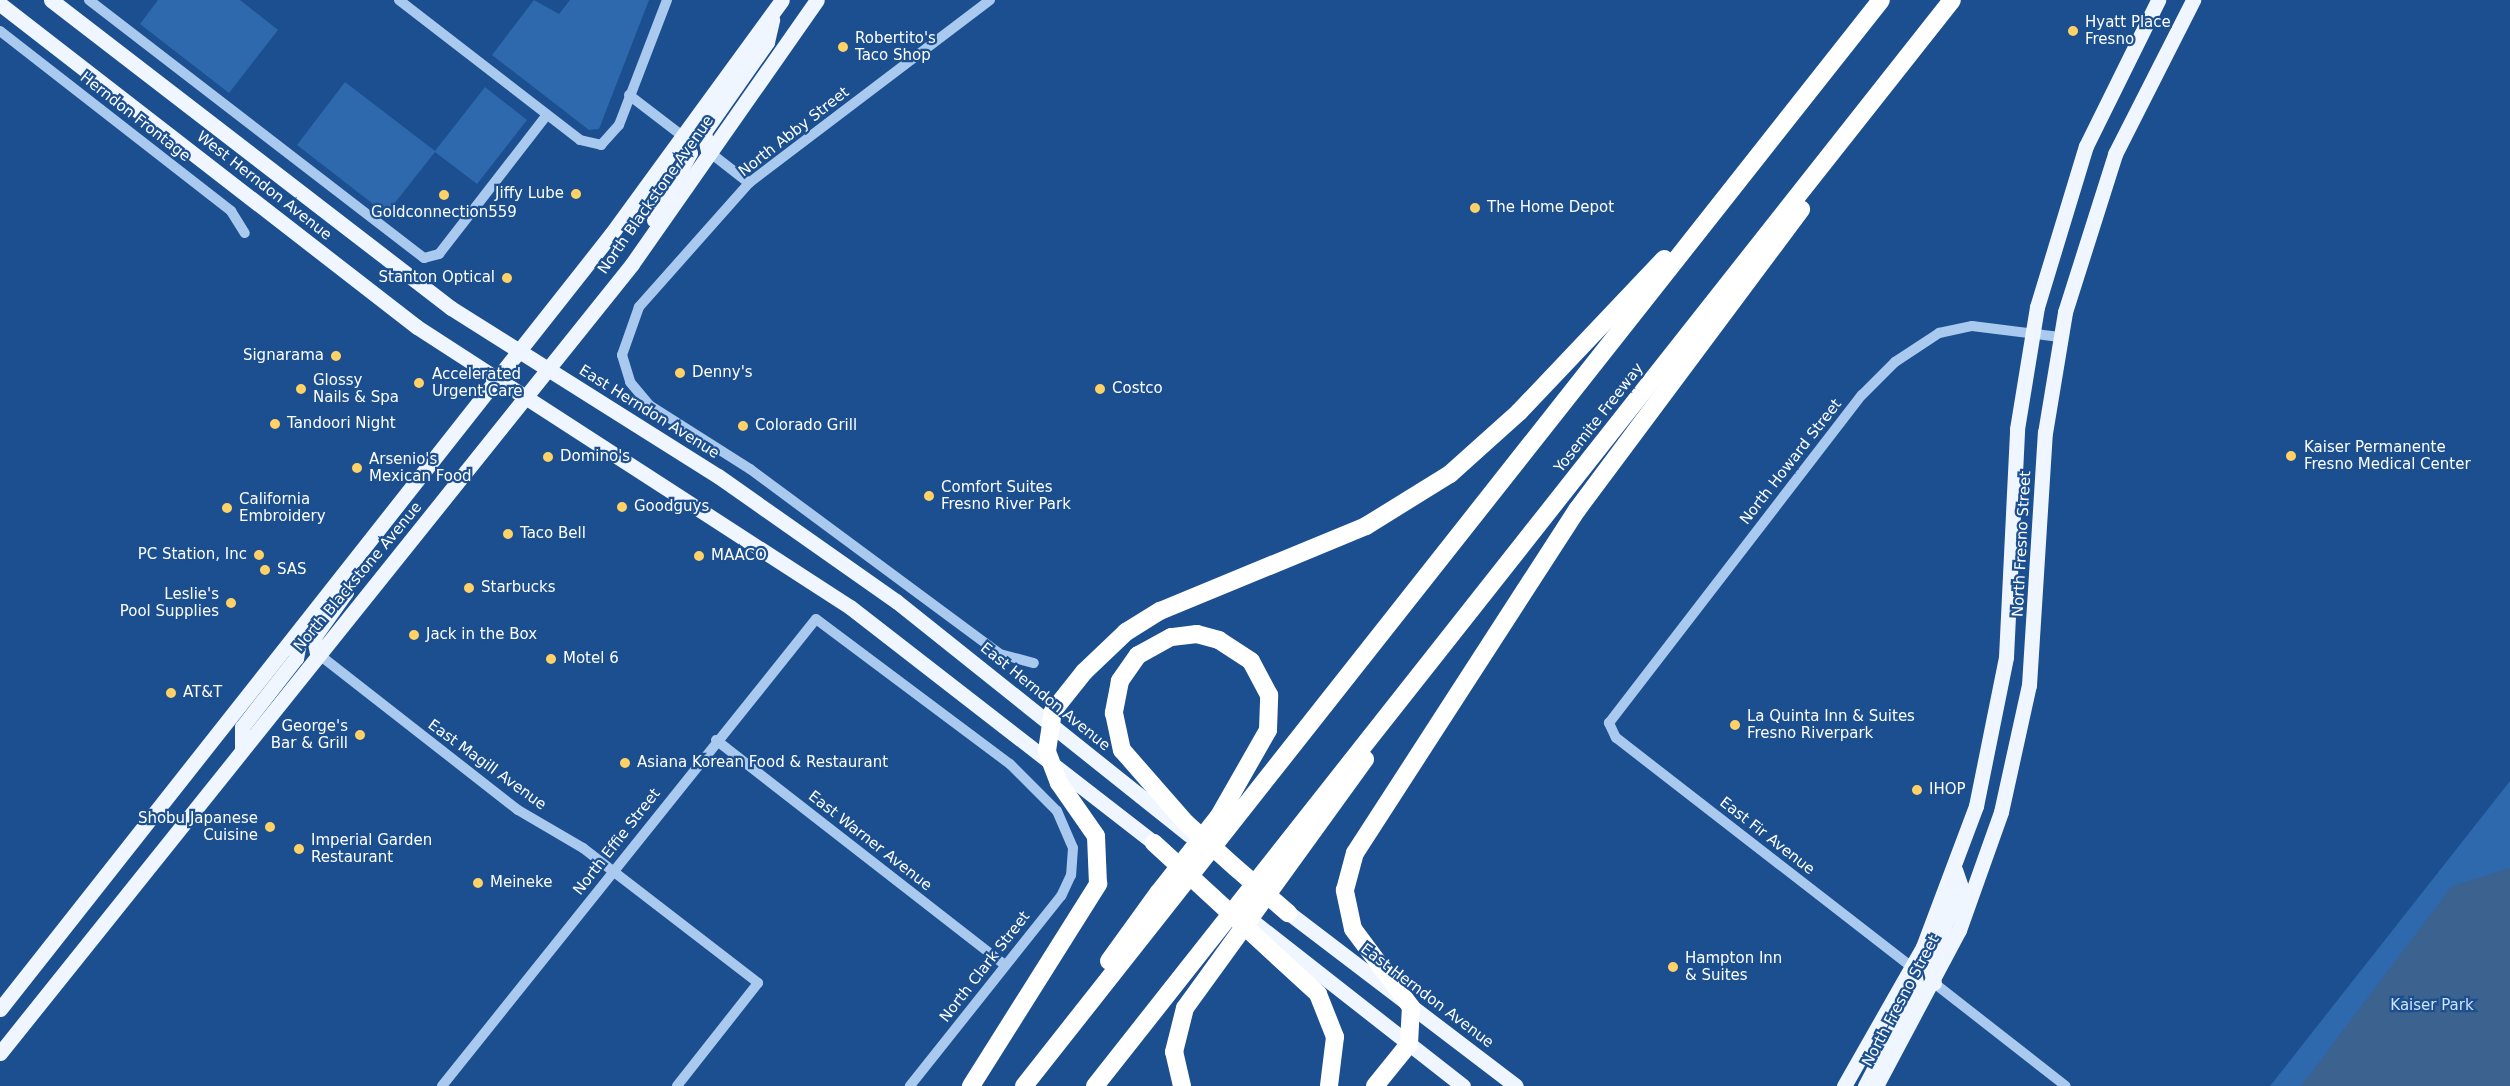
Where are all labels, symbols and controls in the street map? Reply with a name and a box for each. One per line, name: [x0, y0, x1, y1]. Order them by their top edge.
place label: Hyatt Place Fresno: [2085, 13, 2171, 48]
marker: Hyatt Place Fresno: [2066, 24, 2080, 38]
place label: Robertito's Taco Shop: [855, 29, 936, 64]
marker: Robertito's Taco Shop: [836, 40, 850, 54]
street label: Herndon Frontage: [76, 68, 194, 166]
street label: North Abby Street: [735, 83, 853, 181]
street label: North Blackstone Avenue: [594, 112, 718, 278]
street label: West Herndon Avenue: [193, 128, 335, 244]
place label: Jiffy Lube: [495, 185, 564, 203]
marker: Jiffy Lube: [569, 187, 583, 201]
marker: Goldconnection559: [437, 188, 451, 202]
place label: The Home Depot: [1487, 199, 1614, 217]
marker: The Home Depot: [1468, 201, 1482, 215]
place label: Goldconnection559: [371, 204, 517, 222]
place label: Stanton Optical: [379, 269, 495, 287]
marker: Stanton Optical: [500, 271, 514, 285]
place label: Signarama: [243, 347, 324, 365]
marker: Signarama: [329, 349, 343, 363]
street label: Yosemite Freeway: [1551, 360, 1647, 476]
street label: East Herndon Avenue: [576, 362, 722, 462]
place label: Denny's: [692, 364, 753, 382]
place label: Accelerated Urgent Care: [432, 365, 523, 400]
marker: Denny's: [673, 366, 687, 380]
place label: Glossy Nails & Spa: [313, 371, 399, 406]
marker: Accelerated Urgent Care: [410, 374, 428, 392]
place label: Costco: [1112, 380, 1163, 398]
marker: Glossy Nails & Spa: [294, 382, 308, 396]
marker: Costco: [1093, 382, 1107, 396]
street label: North Howard Street: [1736, 396, 1846, 528]
place label: Tandoori Night: [287, 415, 396, 433]
marker: Tandoori Night: [268, 417, 282, 431]
place label: Colorado Grill: [755, 417, 857, 435]
marker: Colorado Grill: [736, 419, 750, 433]
place label: Kaiser Permanente Fresno Medical Center: [2304, 438, 2471, 473]
marker: Kaiser Permanente Fresno Medical Center: [2282, 447, 2300, 465]
place label: Domino's: [560, 448, 630, 466]
place label: Arsenio's Mexican Food: [369, 450, 472, 485]
marker: Domino's: [541, 450, 555, 464]
marker: Arsenio's Mexican Food: [350, 461, 364, 475]
street label: North Fresno Street: [2009, 471, 2035, 617]
place label: Comfort Suites Fresno River Park: [941, 478, 1071, 513]
marker: Comfort Suites Fresno River Park: [922, 489, 936, 503]
place label: California Embroidery: [239, 490, 326, 525]
place label: Goodguys: [634, 498, 709, 516]
street label: North Blackstone Avenue: [290, 499, 426, 655]
marker: Goodguys: [615, 500, 629, 514]
marker: California Embroidery: [220, 501, 234, 515]
place label: Taco Bell: [520, 525, 586, 543]
marker: Taco Bell: [501, 527, 515, 541]
place label: PC Station, Inc: [138, 546, 247, 564]
place label: MAACO: [711, 547, 767, 565]
marker: PC Station, Inc: [252, 548, 266, 562]
marker: MAACO: [692, 549, 706, 563]
place label: SAS: [277, 561, 307, 579]
marker: SAS: [258, 563, 272, 577]
place label: Starbucks: [481, 579, 556, 597]
marker: Starbucks: [462, 581, 476, 595]
place label: Leslie's Pool Supplies: [120, 585, 219, 620]
marker: Leslie's Pool Supplies: [224, 596, 238, 610]
place label: Jack in the Box: [426, 626, 537, 644]
marker: Jack in the Box: [407, 628, 421, 642]
street label: East Herndon Avenue: [976, 639, 1114, 755]
place label: Motel 6: [563, 650, 619, 668]
marker: Motel 6: [544, 652, 558, 666]
place label: AT&T: [183, 684, 222, 702]
marker: AT&T: [164, 686, 178, 700]
place label: La Quinta Inn & Suites Fresno Riverpark: [1747, 707, 1915, 742]
street label: East Magill Avenue: [424, 716, 550, 814]
place label: George's Bar & Grill: [271, 717, 348, 752]
marker: La Quinta Inn & Suites Fresno Riverpark: [1728, 718, 1742, 732]
marker: George's Bar & Grill: [353, 728, 367, 742]
place label: Asiana Korean Food & Restaurant: [637, 754, 888, 772]
marker: Asiana Korean Food & Restaurant: [618, 756, 632, 770]
place label: IHOP: [1929, 781, 1966, 799]
marker: IHOP: [1910, 783, 1924, 797]
street label: North Effie Street: [570, 785, 664, 899]
street label: East Warner Avenue: [805, 787, 935, 895]
street label: East Fir Avenue: [1716, 793, 1818, 879]
place label: Shobu Japanese Cuisine: [138, 809, 258, 844]
marker: Shobu Japanese Cuisine: [263, 820, 277, 834]
place label: Imperial Garden Restaurant: [311, 831, 432, 866]
marker: Imperial Garden Restaurant: [292, 842, 306, 856]
place label: Meineke: [490, 874, 552, 892]
marker: Meineke: [471, 876, 485, 890]
street label: North Clark Street: [936, 908, 1034, 1026]
street label: North Fresno Street: [1859, 932, 1943, 1070]
street label: East Herndon Avenue: [1357, 940, 1497, 1052]
place label: Hampton Inn & Suites: [1685, 949, 1782, 984]
marker: Hampton Inn & Suites: [1666, 960, 1680, 974]
park label: Kaiser Park: [2390, 997, 2474, 1015]

